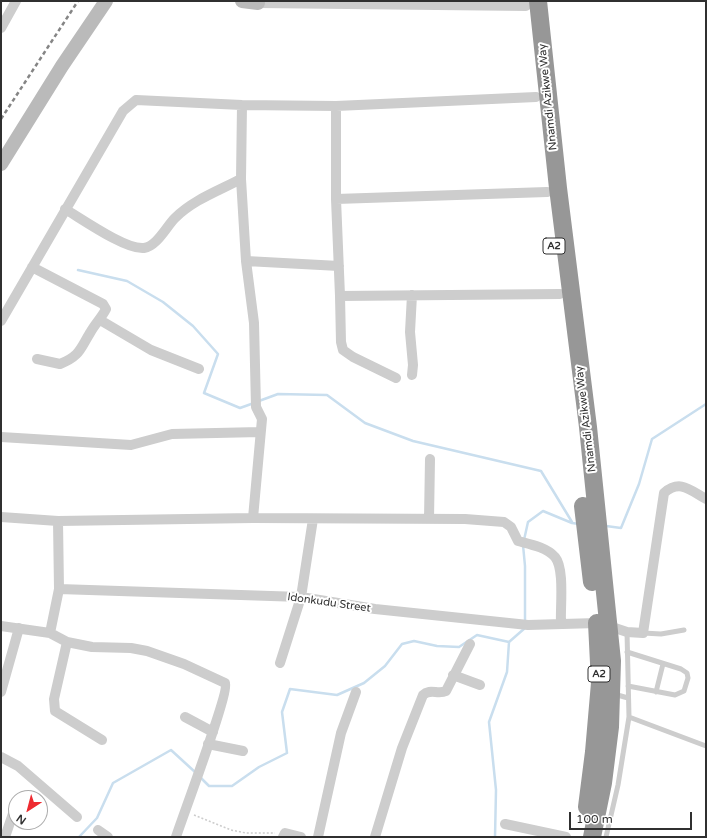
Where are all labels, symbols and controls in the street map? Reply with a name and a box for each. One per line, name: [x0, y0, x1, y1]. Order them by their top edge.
street label: Nnamdi Azikwe Way: [536, 43, 560, 151]
road number: A2: [543, 238, 565, 254]
street label: Nnamdi Azikwe Way: [573, 365, 599, 473]
street label: Idonkudu Street: [287, 591, 371, 615]
road number: A2: [588, 666, 610, 682]
north arrow: [8, 790, 48, 830]
scale bar: [571, 804, 694, 830]
text: N: [14, 811, 29, 827]
text: 100 m: [576, 812, 613, 826]

